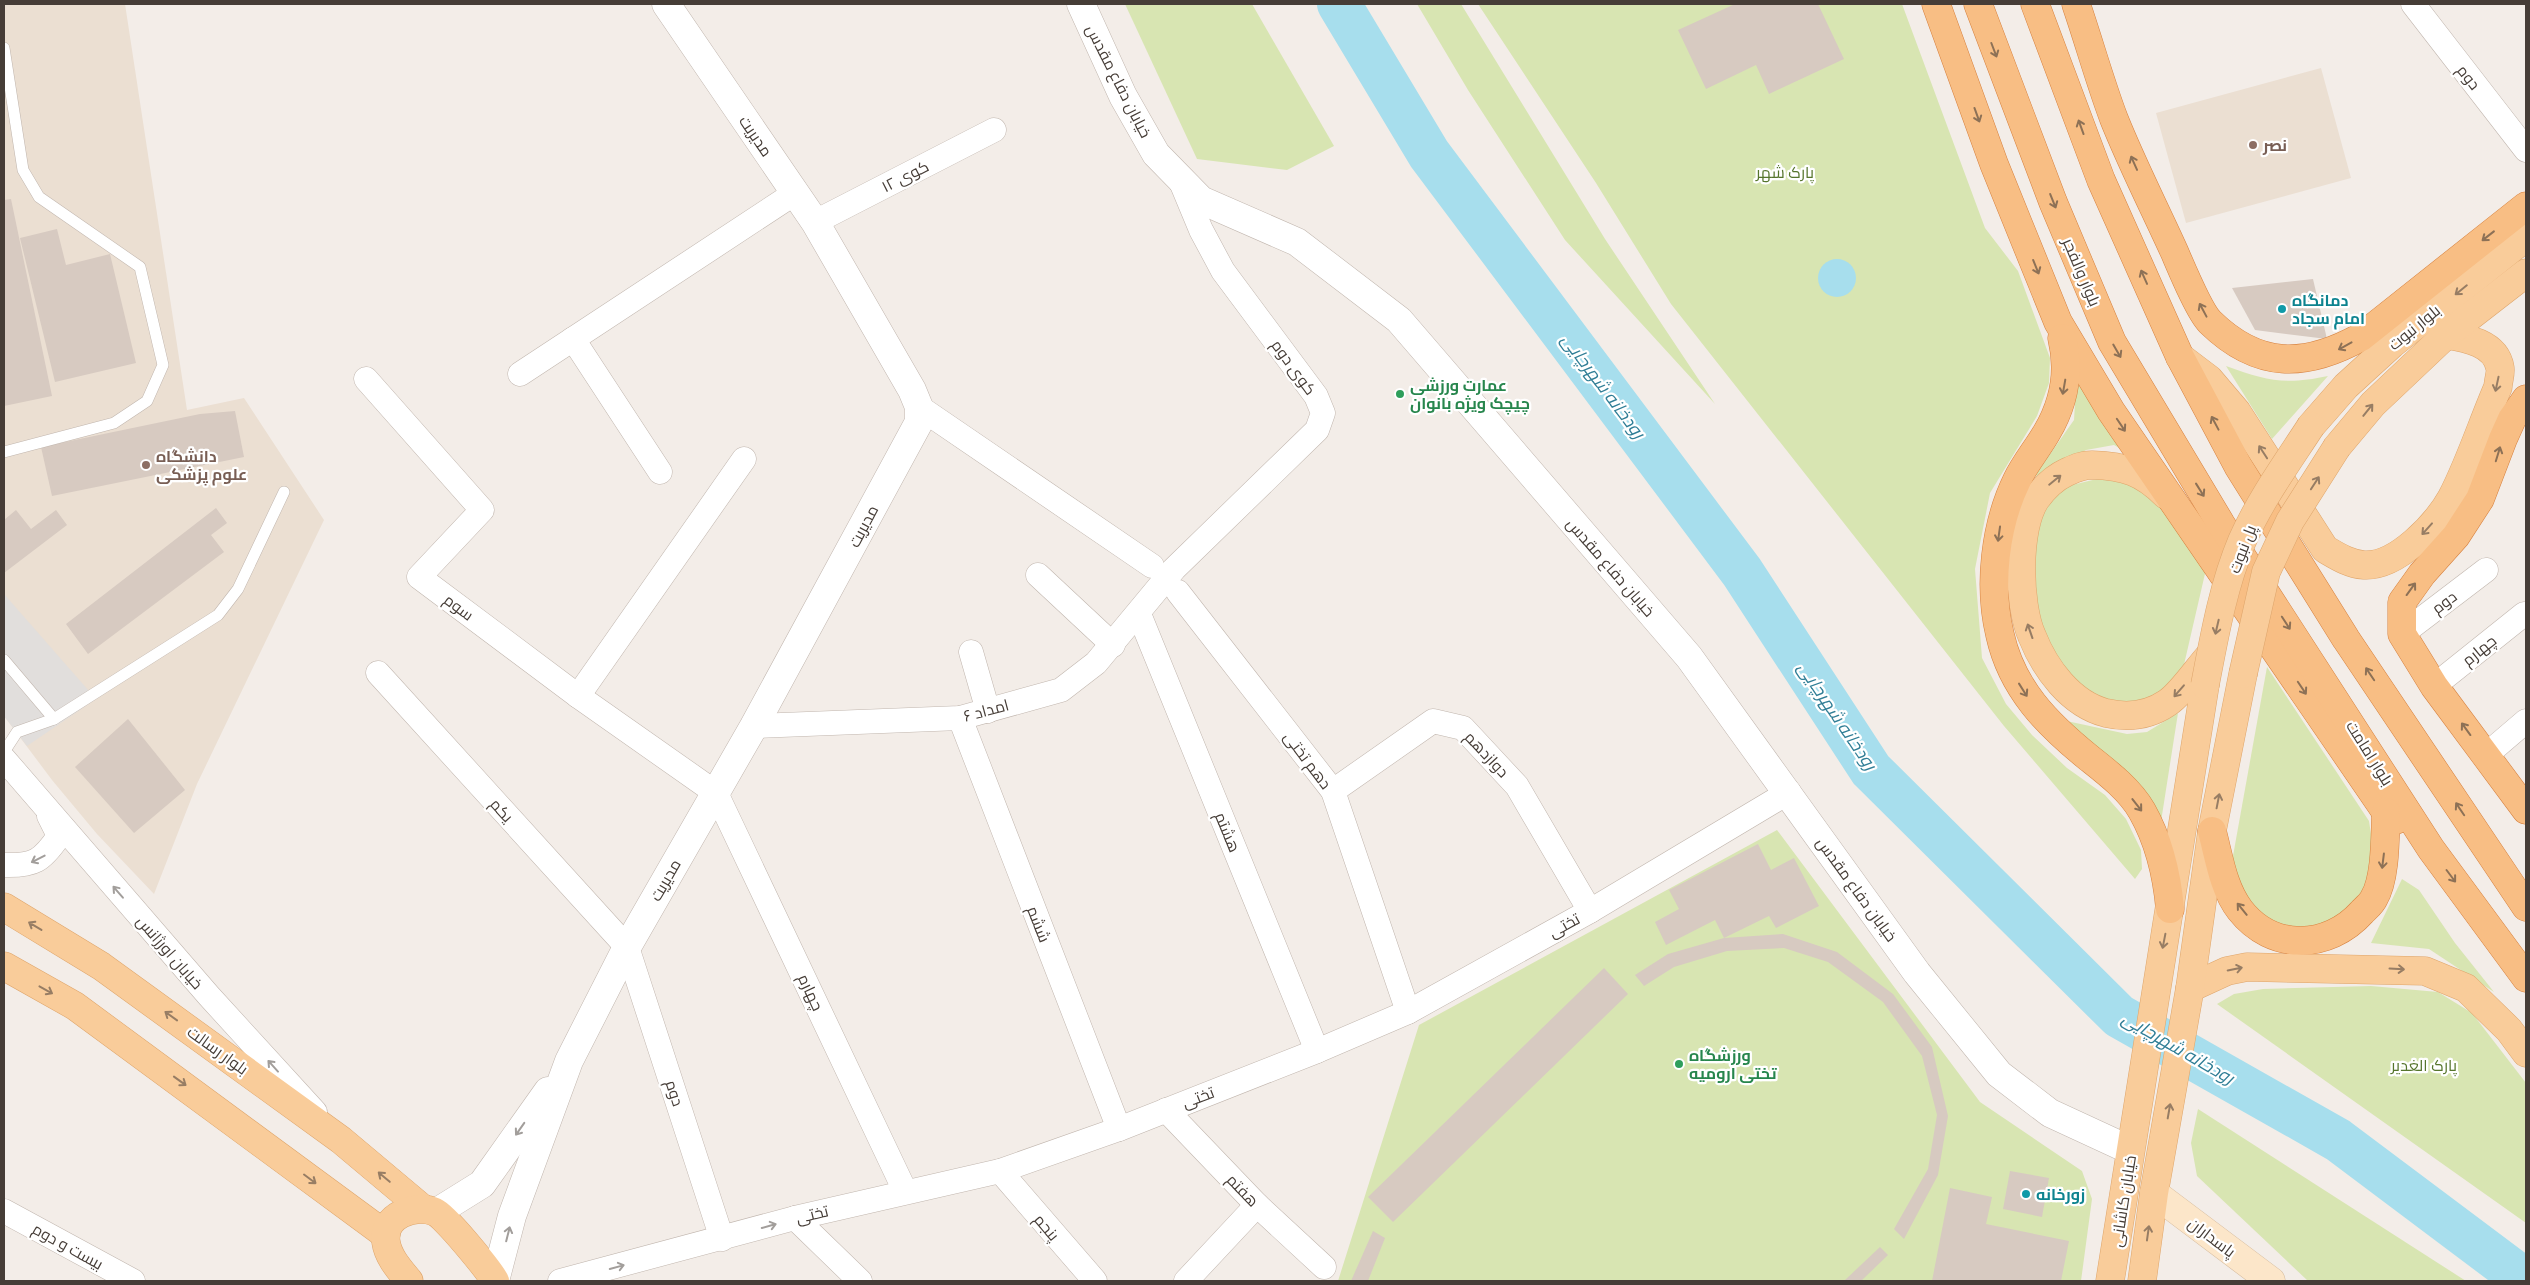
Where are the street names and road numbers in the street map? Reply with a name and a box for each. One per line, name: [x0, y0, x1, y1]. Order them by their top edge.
street label: خیابان دفاع مقدس: [1080, 21, 1155, 142]
street label: دوم: [2451, 61, 2484, 95]
street label: مدیریت: [735, 112, 776, 160]
street label: کوی ۱۲: [878, 156, 933, 197]
street label: بلوار والفجر: [2058, 234, 2104, 309]
street label: بلوار نبوت: [2384, 301, 2444, 354]
street label: کوی دوم: [1266, 336, 1320, 400]
street label: مدیریت: [844, 502, 882, 551]
street label: خیابان دفاع مقدس: [1561, 514, 1659, 622]
street label: پل نبوت: [2225, 522, 2262, 577]
street label: دوم: [2428, 587, 2462, 620]
street label: سوم: [439, 590, 477, 626]
street label: چهارم: [2458, 631, 2501, 671]
street label: امداد ۶: [961, 695, 1011, 726]
street label: بلوار امامت: [2342, 717, 2397, 789]
street label: دوازدهم: [1459, 727, 1513, 783]
street label: دهم تختی: [1278, 728, 1335, 794]
street label: یکم: [485, 795, 518, 828]
street label: هشتم: [1209, 809, 1244, 856]
street label: خیابان دفاع مقدس: [1811, 833, 1901, 946]
street label: مدیریت: [646, 856, 685, 905]
street label: ششم: [1021, 903, 1054, 946]
street label: تختی: [1545, 909, 1584, 943]
street label: خیابان اورژانس: [132, 912, 207, 994]
street label: چهارم: [792, 971, 827, 1014]
street label: بلوار رسالت: [184, 1022, 252, 1079]
street label: دوم: [659, 1078, 688, 1109]
street label: تختی: [1179, 1082, 1218, 1113]
street label: خیابان کاشانی: [2107, 1154, 2141, 1248]
street label: هفتم: [1221, 1170, 1263, 1212]
street label: تختی: [794, 1201, 831, 1229]
street label: پنجم: [1028, 1210, 1064, 1246]
street label: پاسداران: [2183, 1213, 2240, 1263]
street label: بیست و دوم: [28, 1219, 107, 1275]

